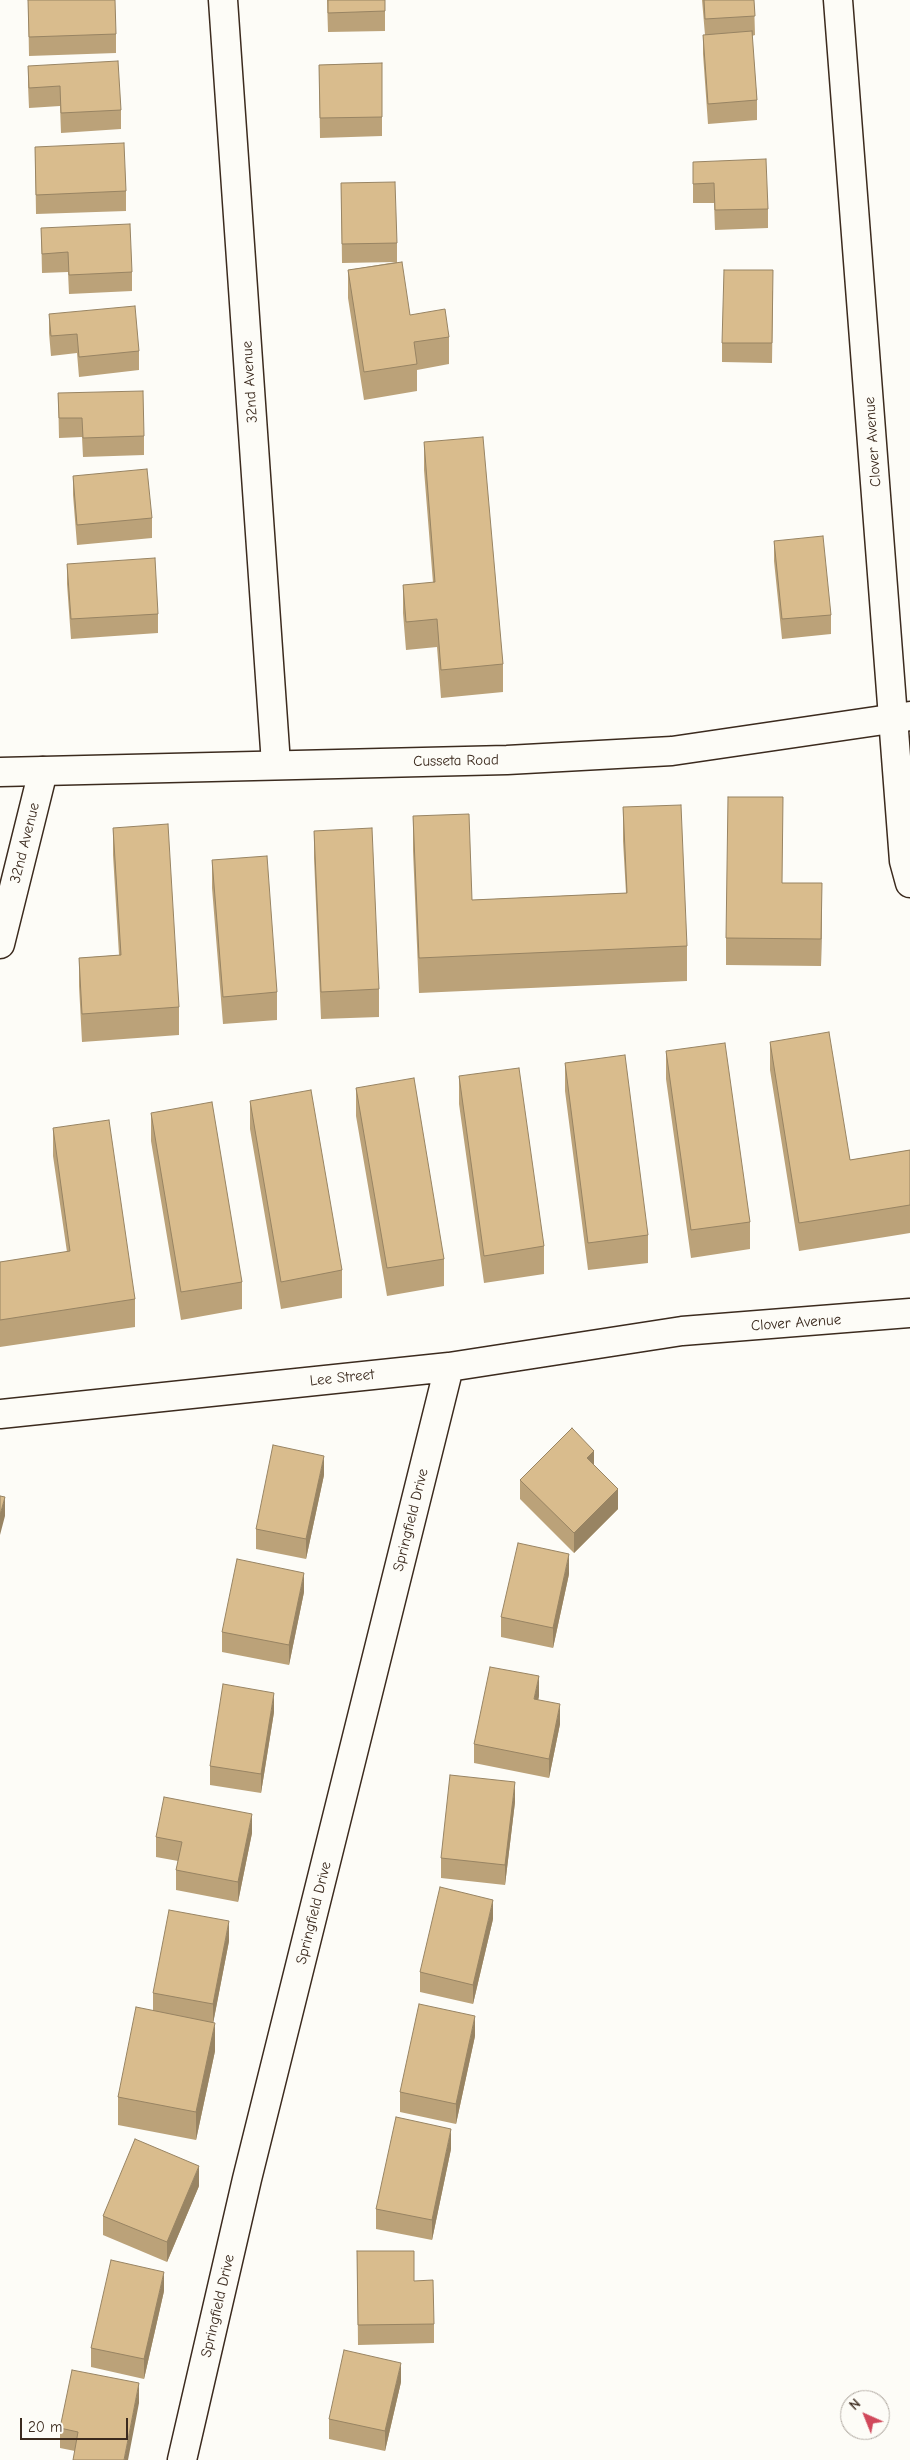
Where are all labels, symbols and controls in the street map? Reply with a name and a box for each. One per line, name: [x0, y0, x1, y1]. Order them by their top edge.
street label: 32nd Avenue: [238, 340, 262, 424]
street label: Clover Avenue: [861, 396, 885, 488]
street label: Cusseta Road: [413, 751, 499, 771]
street label: 32nd Avenue: [6, 801, 44, 885]
street label: Clover Avenue: [750, 1311, 842, 1335]
street label: Lee Street: [309, 1366, 375, 1390]
street label: Springfield Drive: [390, 1467, 432, 1573]
street label: Springfield Drive: [293, 1860, 335, 1966]
street label: Springfield Drive: [197, 2253, 239, 2359]
north arrow: [840, 2390, 890, 2440]
text: N: [846, 2395, 864, 2414]
scale bar: [22, 2408, 130, 2440]
text: 20 m: [28, 2418, 62, 2436]

